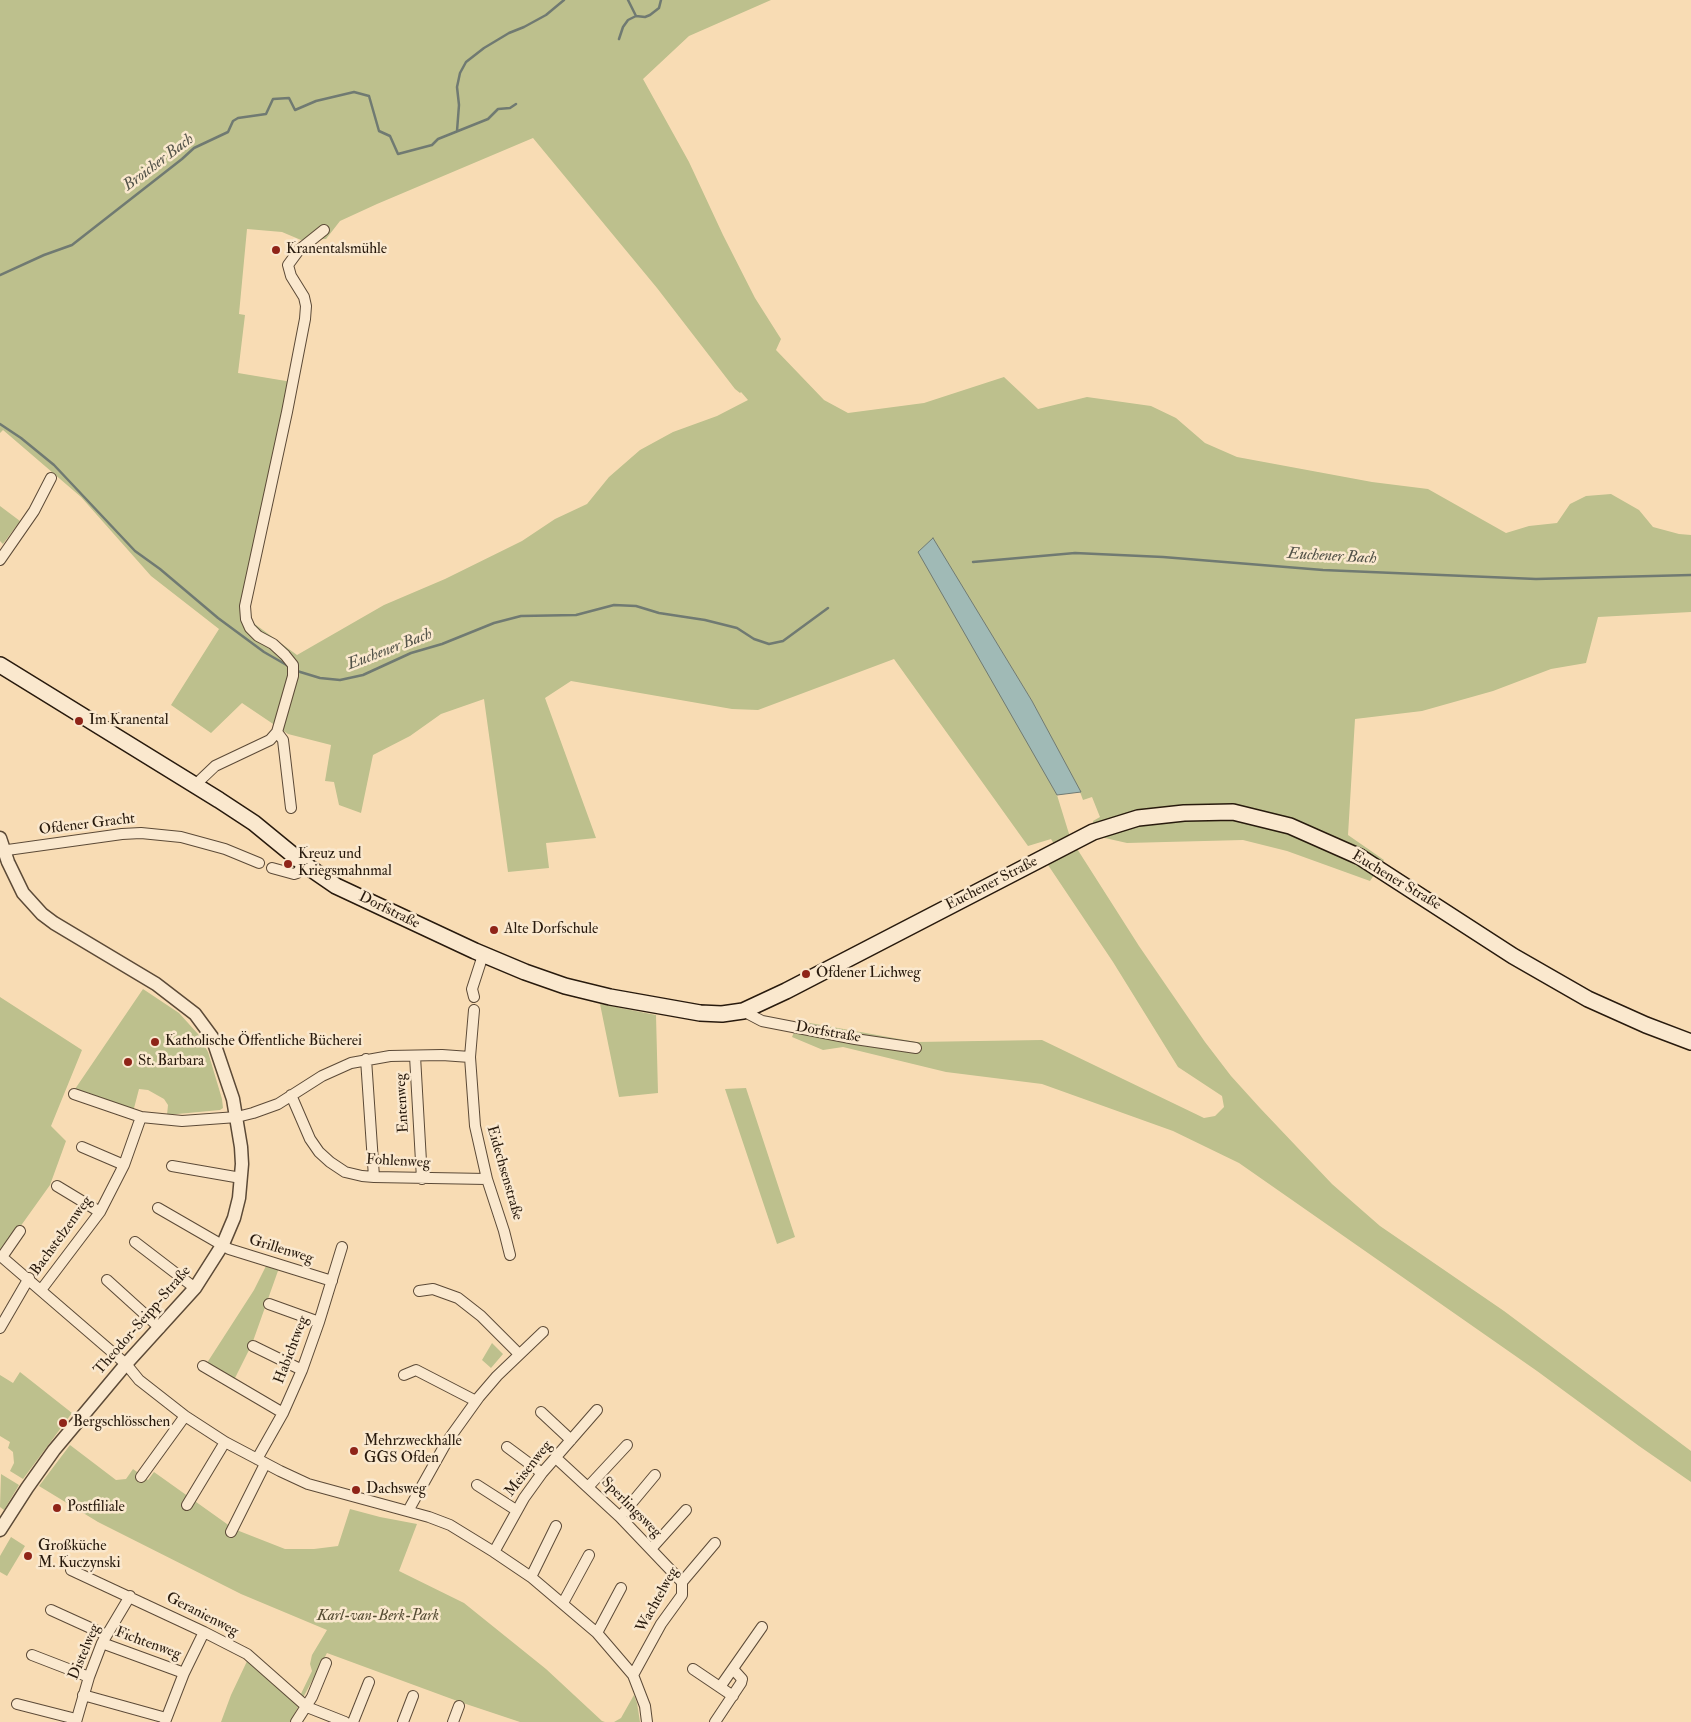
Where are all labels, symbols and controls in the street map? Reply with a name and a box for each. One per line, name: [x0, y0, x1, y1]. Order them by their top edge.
water label: Broicher Bach: [120, 130, 198, 196]
place label: Kranentalsmühle: [286, 241, 387, 259]
marker: Kranentalsmühle: [270, 244, 282, 256]
water label: Euchener Bach: [1287, 545, 1377, 569]
water label: Euchener Bach: [345, 625, 435, 675]
place label: Im Kranental: [89, 712, 169, 730]
marker: Im Kranental: [73, 715, 85, 727]
street label: Ofdener Gracht: [38, 810, 136, 840]
place label: Kreuz und Kriegsmahnmal: [298, 846, 392, 881]
street label: Euchener Straße: [1348, 847, 1444, 915]
street label: Euchener Straße: [943, 853, 1041, 915]
marker: Kreuz und Kriegsmahnmal: [282, 858, 294, 870]
street label: Dorfstraße: [355, 888, 423, 934]
place label: Alte Dorfschule: [504, 921, 598, 939]
marker: Alte Dorfschule: [488, 924, 500, 936]
place label: Ofdener Lichweg: [816, 965, 921, 983]
marker: Ofdener Lichweg: [800, 968, 812, 980]
street label: Dorfstraße: [794, 1018, 862, 1048]
place label: Katholische Öffentliche Bücherei: [165, 1033, 362, 1051]
marker: Katholische Öffentliche Bücherei: [149, 1036, 161, 1048]
place label: St. Barbara: [138, 1053, 204, 1071]
marker: St. Barbara: [122, 1056, 134, 1068]
street label: Entenweg: [392, 1073, 414, 1133]
street label: Eidechsenstraße: [482, 1124, 526, 1222]
street label: Fohlenweg: [365, 1151, 431, 1173]
street label: Bachstelzenweg: [27, 1193, 97, 1279]
street label: Grillenweg: [247, 1232, 315, 1268]
street label: Theodor-Seipp-Straße: [91, 1263, 195, 1379]
street label: Habichtweg: [271, 1314, 313, 1386]
place label: Bergschlösschen: [73, 1414, 170, 1432]
marker: Bergschlösschen: [57, 1417, 69, 1429]
place label: Mehrzweckhalle GGS Ofden: [364, 1433, 462, 1468]
street label: Meisenweg: [502, 1437, 556, 1501]
marker: Mehrzweckhalle GGS Ofden: [348, 1445, 360, 1457]
street label: Sperlingsweg: [597, 1474, 665, 1542]
place label: Dachsweg: [366, 1481, 426, 1499]
marker: Dachsweg: [350, 1484, 362, 1496]
place label: Postfiliale: [67, 1499, 125, 1517]
marker: Postfiliale: [51, 1502, 63, 1514]
place label: Großküche M. Kuczynski: [38, 1538, 121, 1573]
marker: Großküche M. Kuczynski: [22, 1550, 34, 1562]
street label: Wachtelweg: [633, 1564, 683, 1636]
street label: Geranienweg: [163, 1589, 241, 1641]
park label: Karl-van-Berk-Park: [317, 1608, 439, 1626]
street label: Distelweg: [65, 1621, 105, 1683]
street label: Fichtenweg: [113, 1624, 183, 1664]

